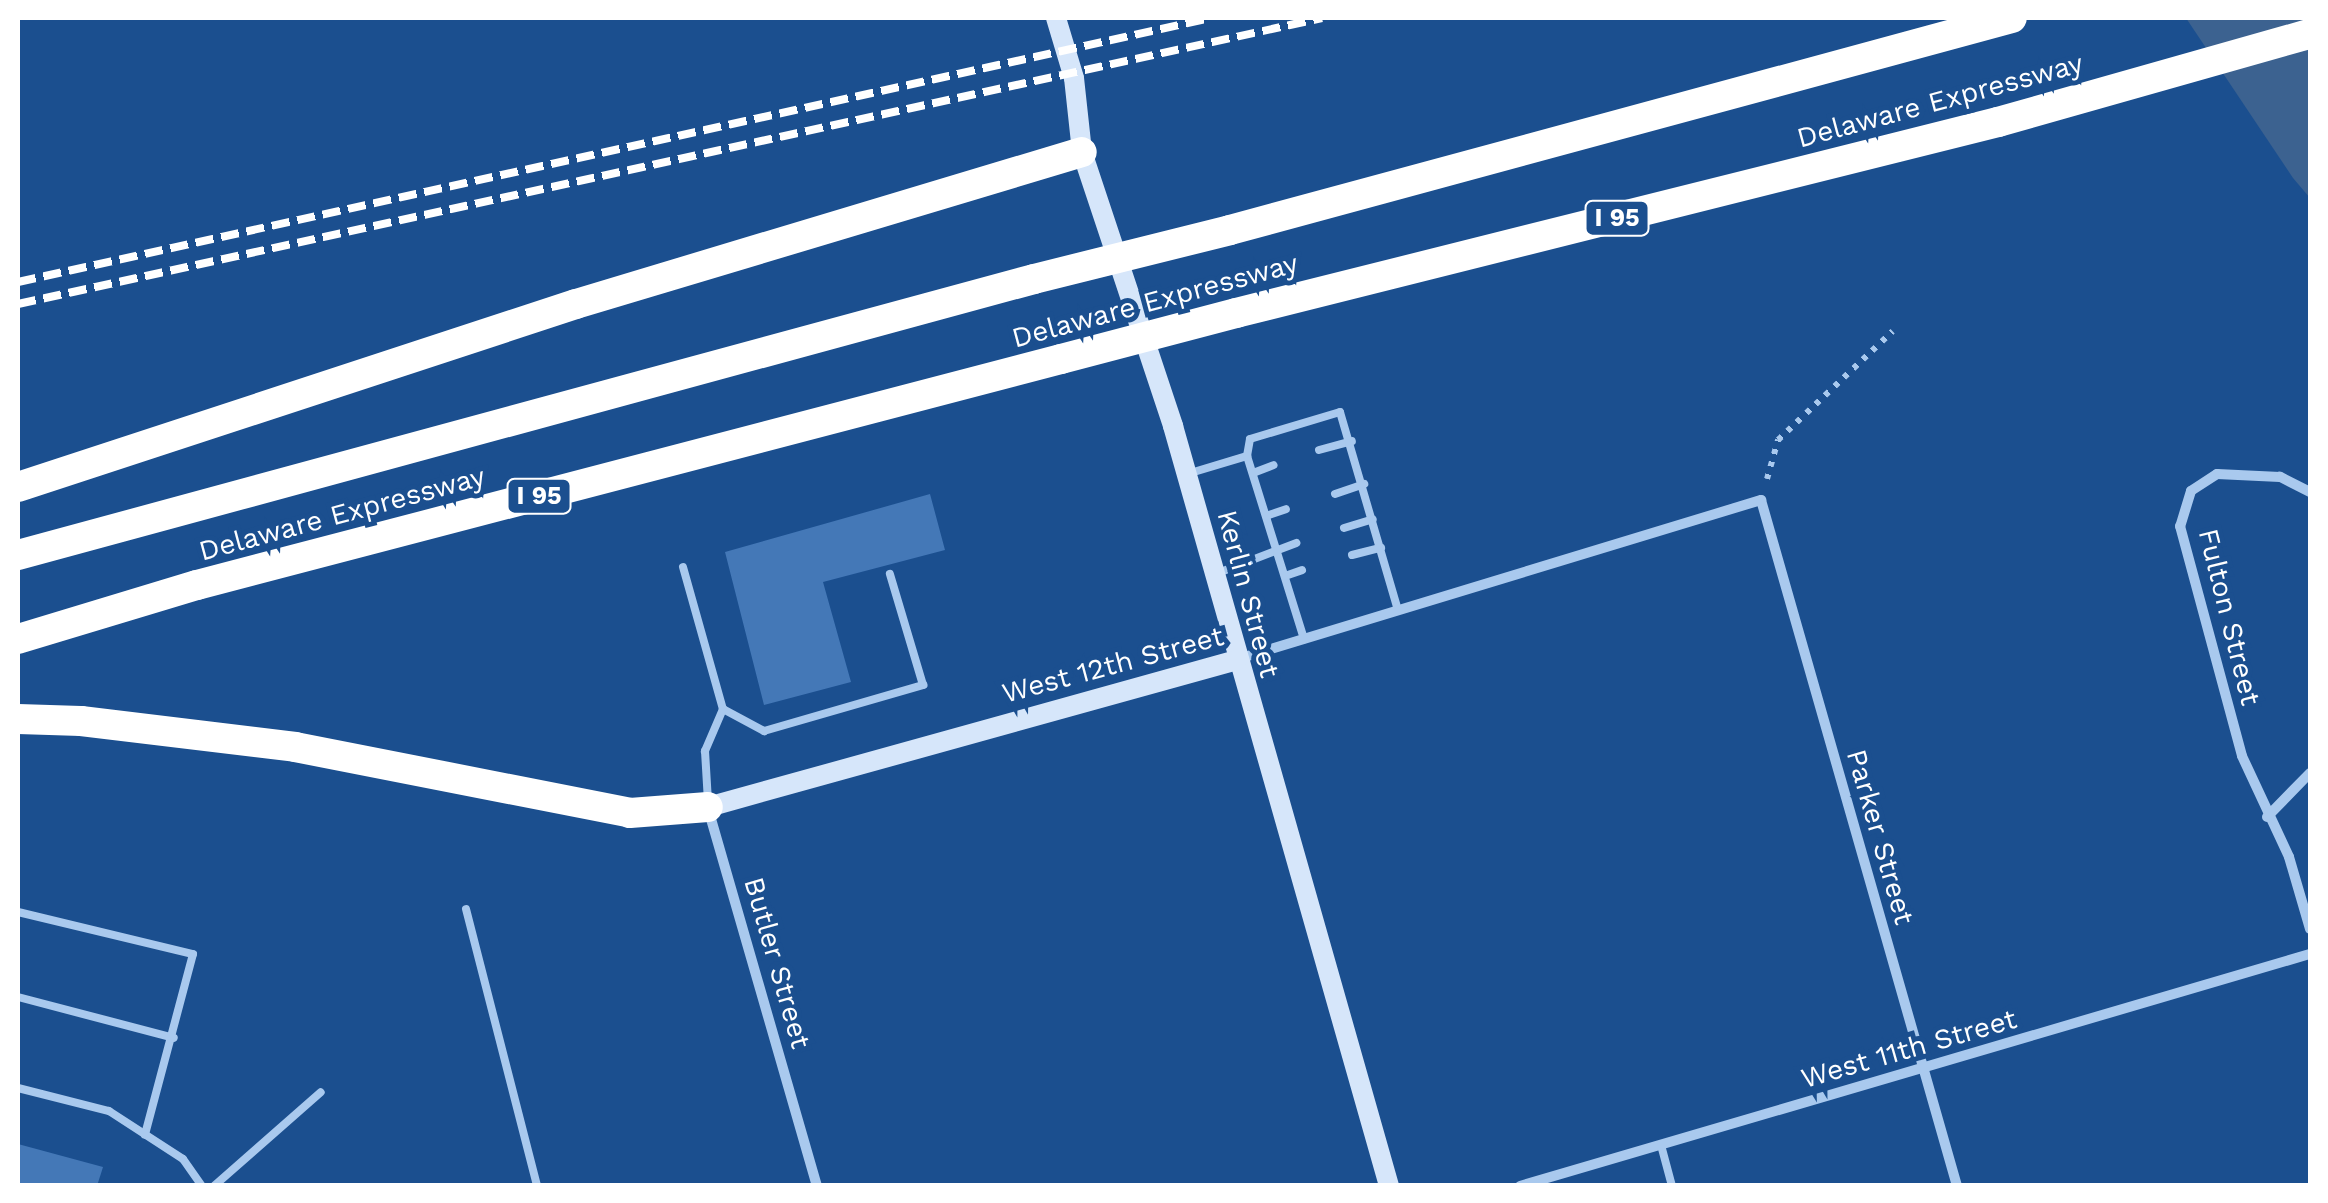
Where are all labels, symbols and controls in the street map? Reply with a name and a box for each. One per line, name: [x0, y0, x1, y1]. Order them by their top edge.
street label: Delaware Expressway: [1793, 47, 2087, 155]
road number: I 95: [1584, 198, 1650, 238]
street label: Delaware Expressway: [1008, 247, 1302, 355]
street label: Delaware Expressway: [195, 460, 489, 568]
road number: I 95: [506, 476, 572, 516]
street label: Kerlin Street: [1210, 507, 1286, 681]
street label: Fulton Street: [2191, 525, 2267, 709]
street label: West 12th Street: [998, 619, 1228, 711]
street label: Parker Street: [1839, 745, 1921, 929]
street label: Butler Street: [736, 873, 818, 1053]
street label: West 11th Street: [1797, 1002, 2021, 1096]

